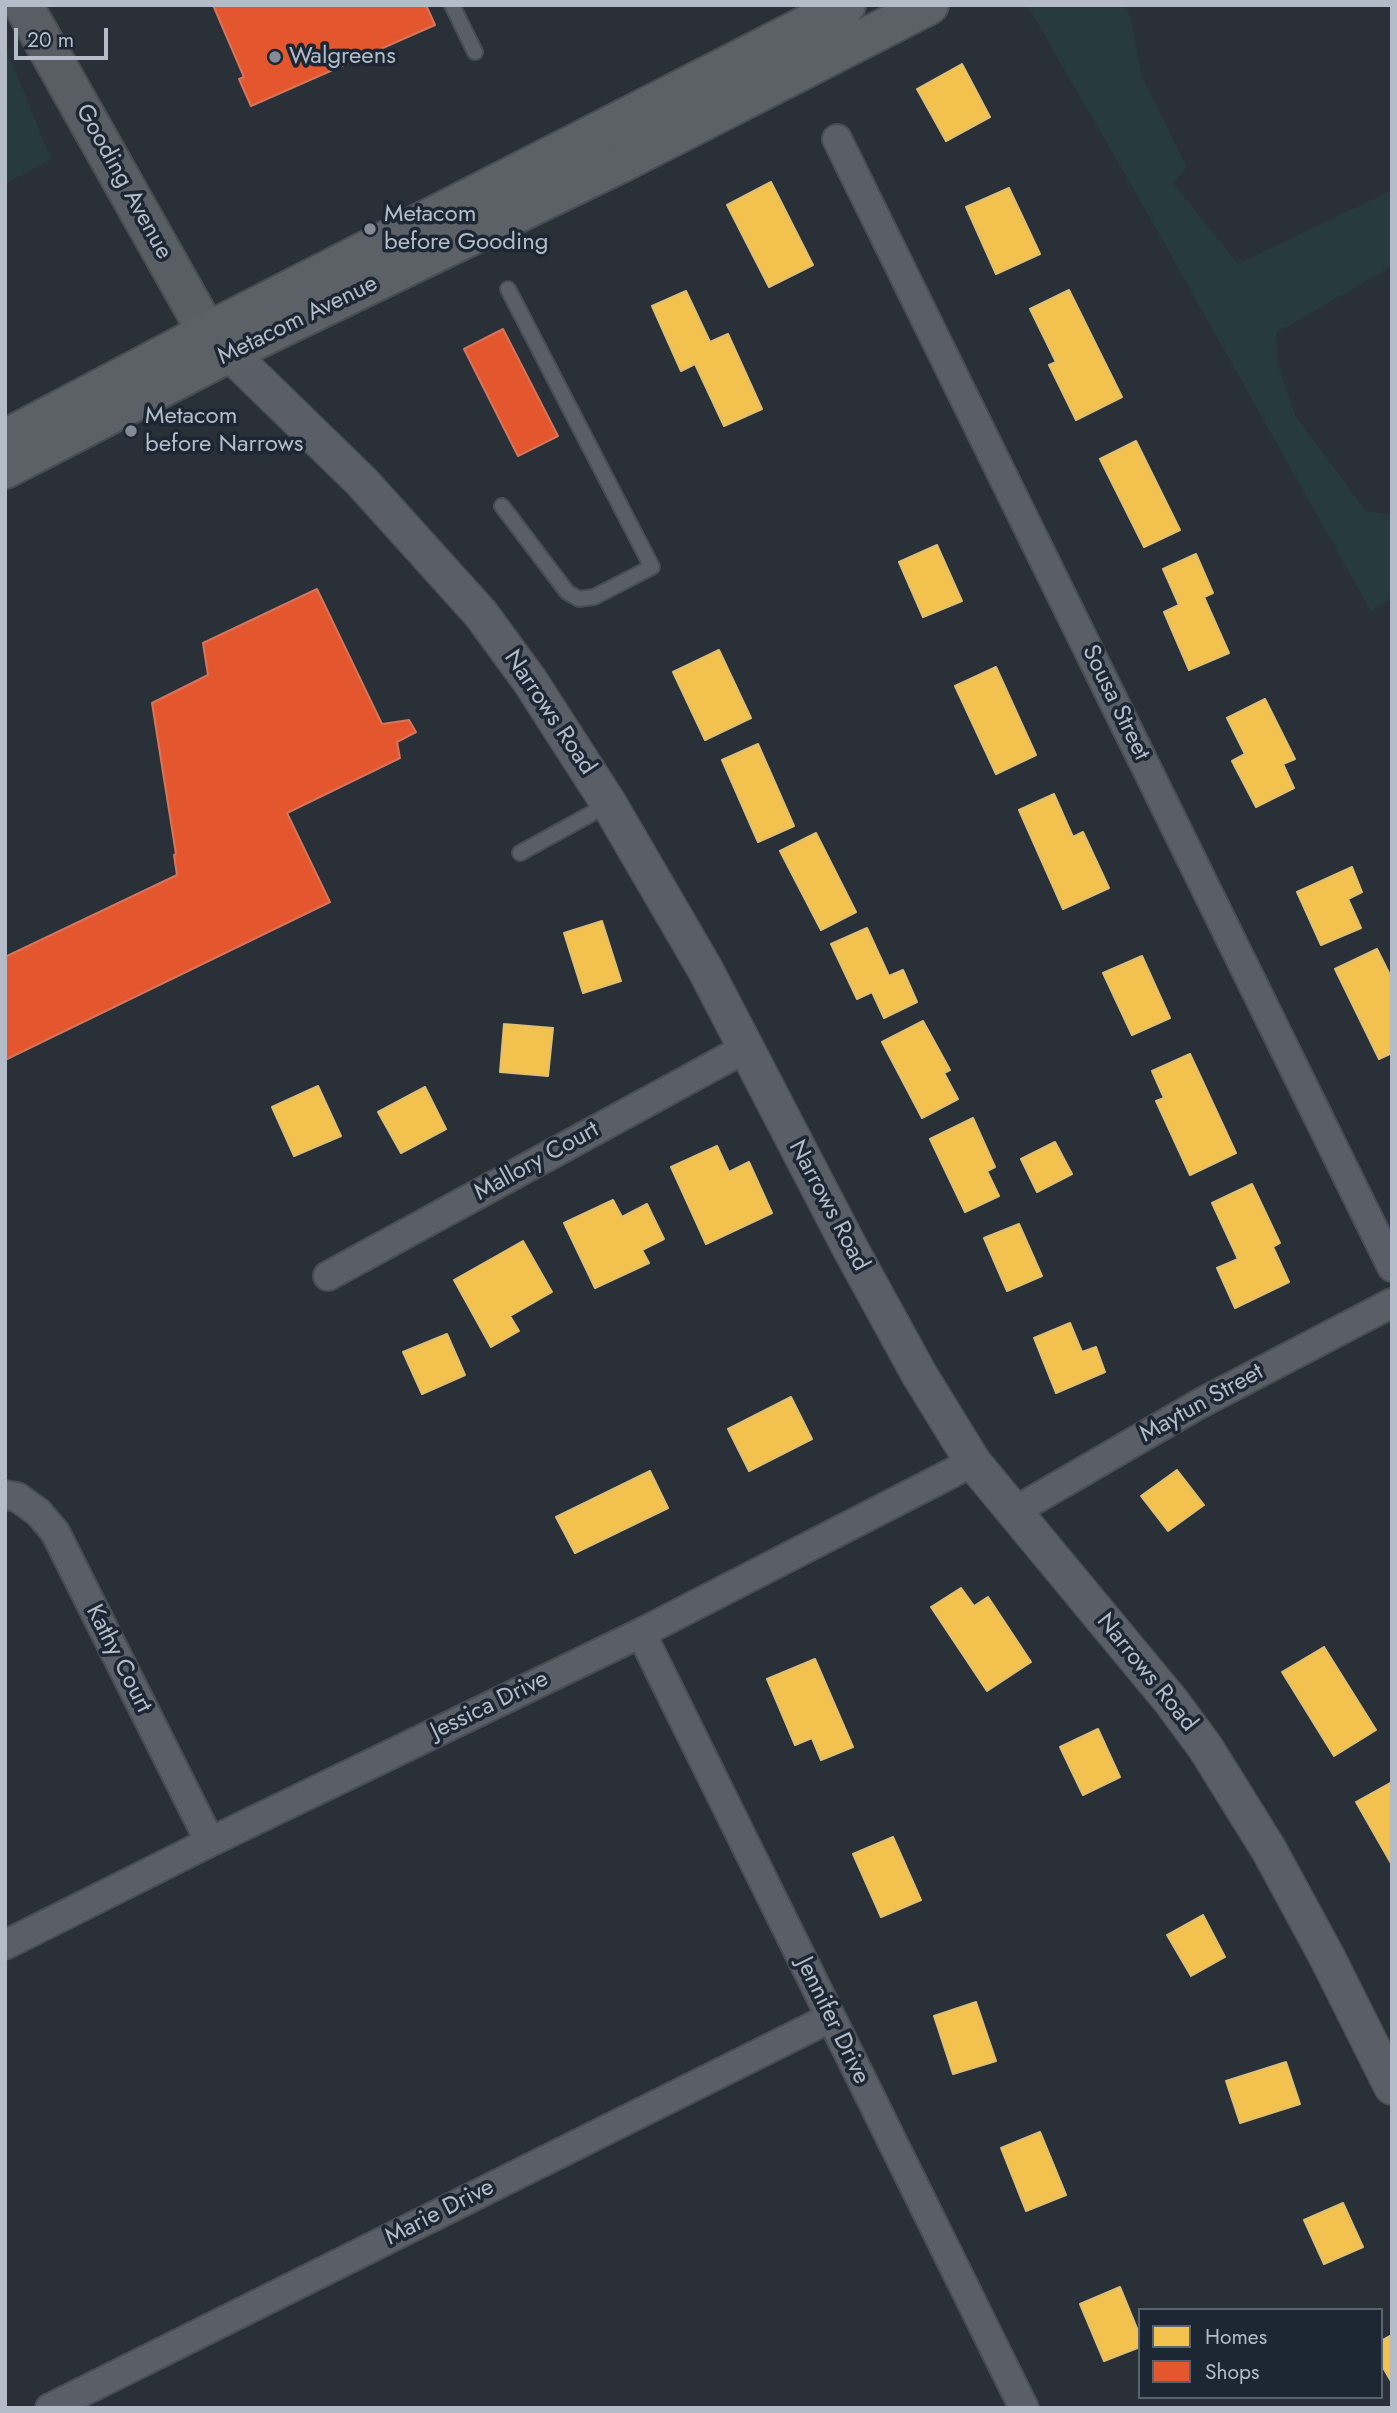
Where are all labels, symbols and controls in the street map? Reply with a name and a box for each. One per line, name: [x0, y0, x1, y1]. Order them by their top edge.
scale bar: [18, 14, 112, 58]
text: 20 m: [27, 25, 74, 55]
place label: Walgreens: [289, 43, 396, 71]
marker: Walgreens: [267, 49, 283, 65]
street label: Gooding Avenue: [68, 99, 178, 265]
place label: Metacom before Gooding: [384, 201, 548, 257]
marker: Metacom before Gooding: [362, 221, 378, 237]
street label: Metacom Avenue: [213, 270, 383, 372]
place label: Metacom before Narrows: [145, 403, 303, 459]
marker: Metacom before Narrows: [123, 423, 139, 439]
street label: Sousa Street: [1075, 641, 1155, 765]
street label: Narrows Road: [497, 645, 601, 781]
street label: Mallory Court: [470, 1116, 604, 1208]
street label: Narrows Road: [781, 1136, 875, 1276]
street label: Maytun Street: [1135, 1358, 1269, 1450]
street label: Kathy Court: [79, 1600, 157, 1718]
street label: Narrows Road: [1090, 1608, 1202, 1738]
street label: Jessica Drive: [426, 1665, 554, 1747]
street label: Jennifer Drive: [789, 1953, 875, 2089]
street label: Marie Drive: [381, 2173, 499, 2253]
legend: [1138, 2308, 1383, 2399]
text: Homes: [1205, 2322, 1267, 2352]
text: Shops: [1205, 2357, 1259, 2387]

